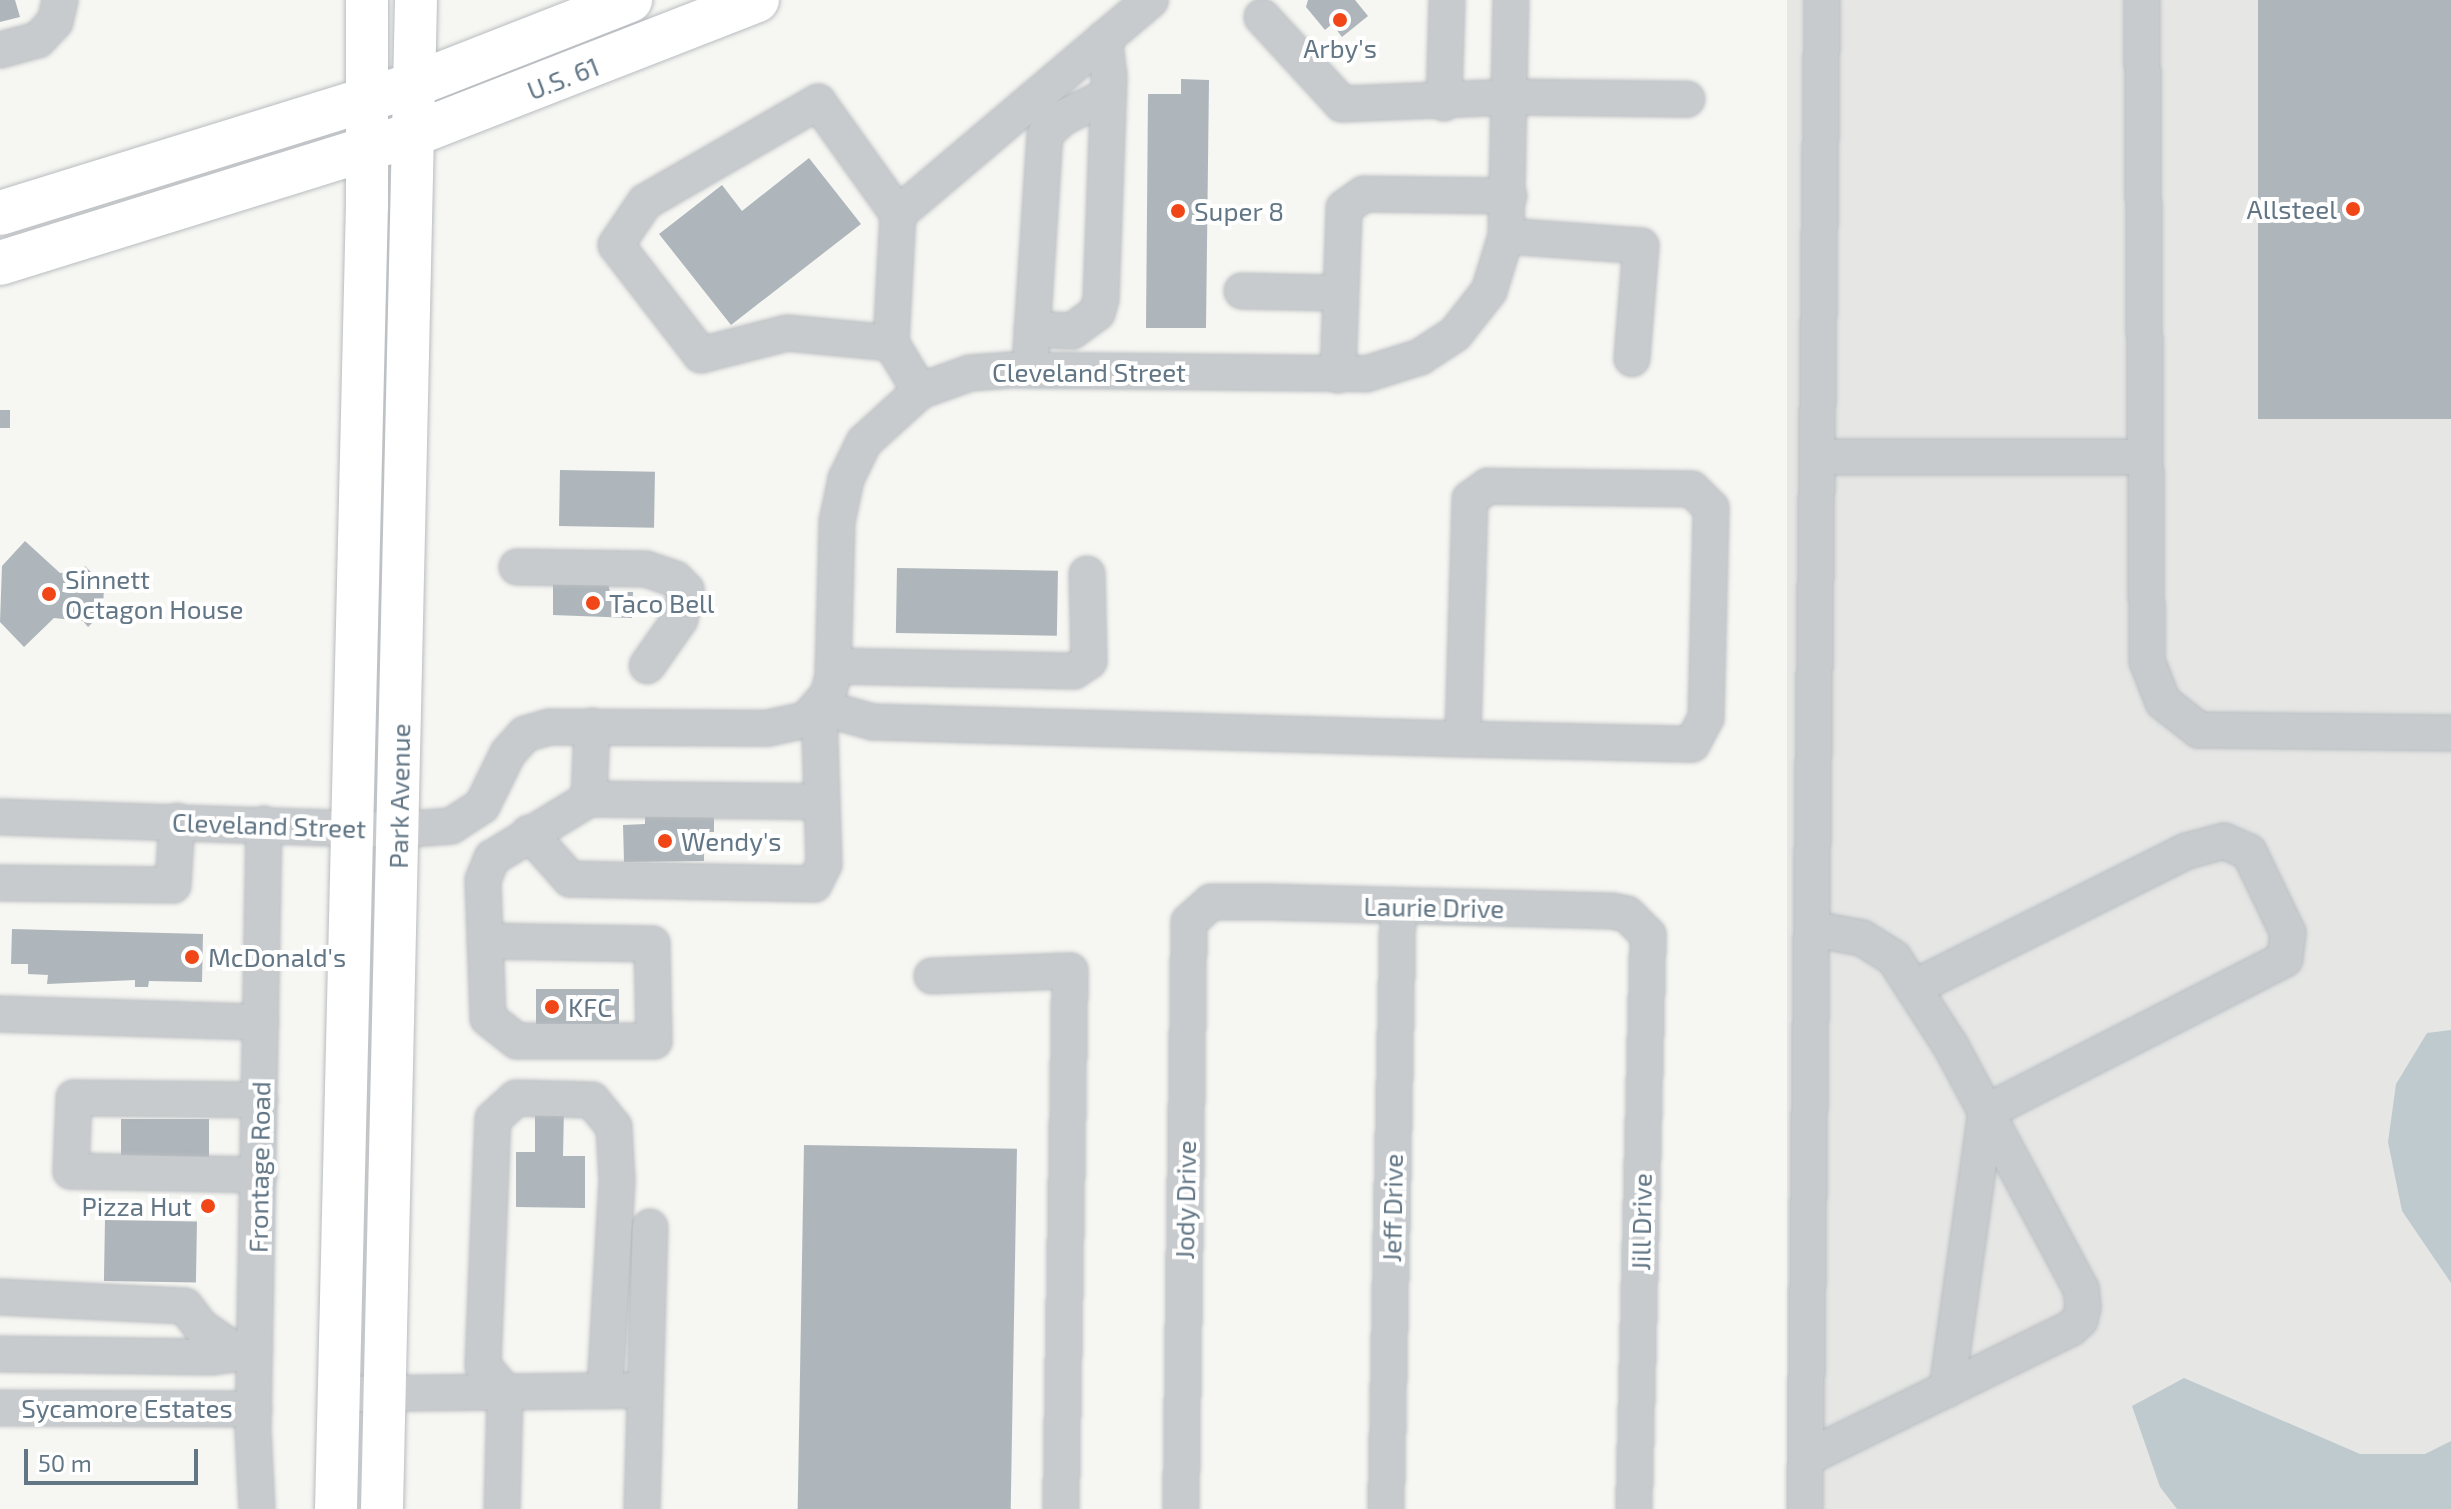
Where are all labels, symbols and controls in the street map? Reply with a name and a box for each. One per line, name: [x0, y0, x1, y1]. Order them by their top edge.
marker: Arby's: [1331, 11, 1349, 29]
place label: Arby's: [1303, 32, 1377, 64]
street label: U.S. 61: [523, 50, 603, 106]
place label: Allsteel: [2247, 193, 2337, 225]
place label: Super 8: [1194, 195, 1284, 227]
marker: Allsteel: [2344, 200, 2362, 218]
marker: Super 8: [1169, 202, 1187, 220]
street label: Cleveland Street: [992, 356, 1186, 388]
place label: Sinnett Octagon House: [65, 563, 243, 624]
marker: Sinnett Octagon House: [40, 585, 58, 603]
place label: Taco Bell: [609, 587, 715, 619]
marker: Taco Bell: [584, 594, 602, 612]
street label: Park Avenue: [382, 723, 416, 869]
street label: Cleveland Street: [171, 806, 367, 844]
place label: Wendy's: [681, 825, 782, 857]
marker: Wendy's: [656, 832, 674, 850]
street label: Laurie Drive: [1363, 890, 1505, 924]
place label: McDonald's: [208, 941, 346, 973]
marker: McDonald's: [183, 948, 201, 966]
place label: KFC: [568, 991, 612, 1023]
marker: KFC: [543, 998, 561, 1016]
street label: Frontage Road: [242, 1081, 276, 1253]
street label: Jody Drive: [1168, 1140, 1202, 1260]
street label: Jeff Drive: [1375, 1153, 1409, 1263]
street label: Jill Drive: [1625, 1173, 1657, 1271]
place label: Pizza Hut: [82, 1190, 192, 1222]
marker: Pizza Hut: [199, 1197, 217, 1215]
street label: Sycamore Estates: [21, 1392, 233, 1424]
scale bar: [28, 1433, 202, 1483]
text: 50 m: [38, 1448, 92, 1477]

